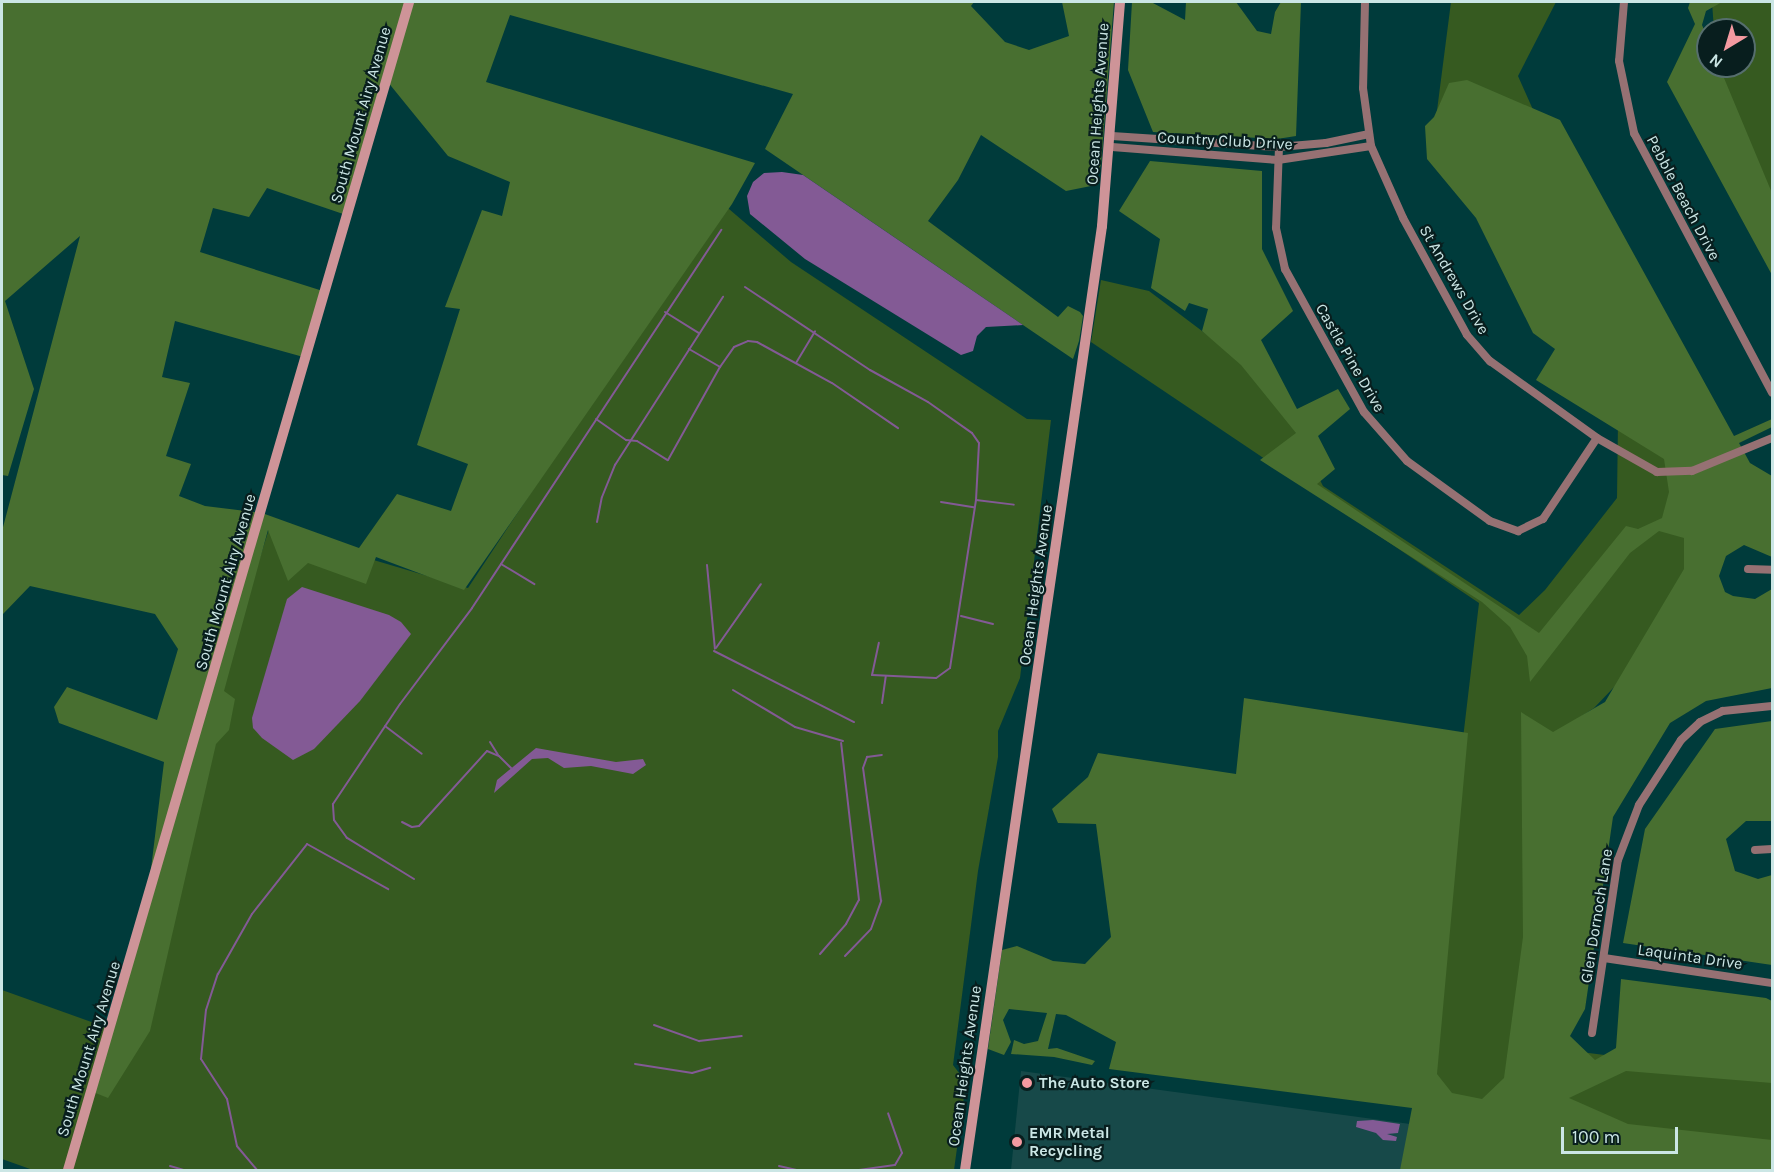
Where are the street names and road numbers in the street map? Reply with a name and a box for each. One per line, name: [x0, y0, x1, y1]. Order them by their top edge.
street label: Ocean Heights Avenue: [1083, 22, 1113, 186]
street label: South Mount Airy Avenue: [327, 25, 395, 205]
street label: Country Club Drive: [1157, 128, 1293, 154]
street label: Pebble Beach Drive: [1642, 132, 1724, 264]
street label: St Andrews Drive: [1415, 222, 1493, 338]
street label: Castle Pine Drive: [1311, 300, 1389, 416]
street label: South Mount Airy Avenue: [192, 492, 260, 672]
street label: Ocean Heights Avenue: [1015, 503, 1057, 667]
street label: Glen Dornoch Lane: [1577, 847, 1617, 985]
street label: Laquinta Drive: [1636, 940, 1744, 974]
street label: South Mount Airy Avenue: [53, 959, 125, 1139]
street label: Ocean Heights Avenue: [944, 984, 986, 1148]

